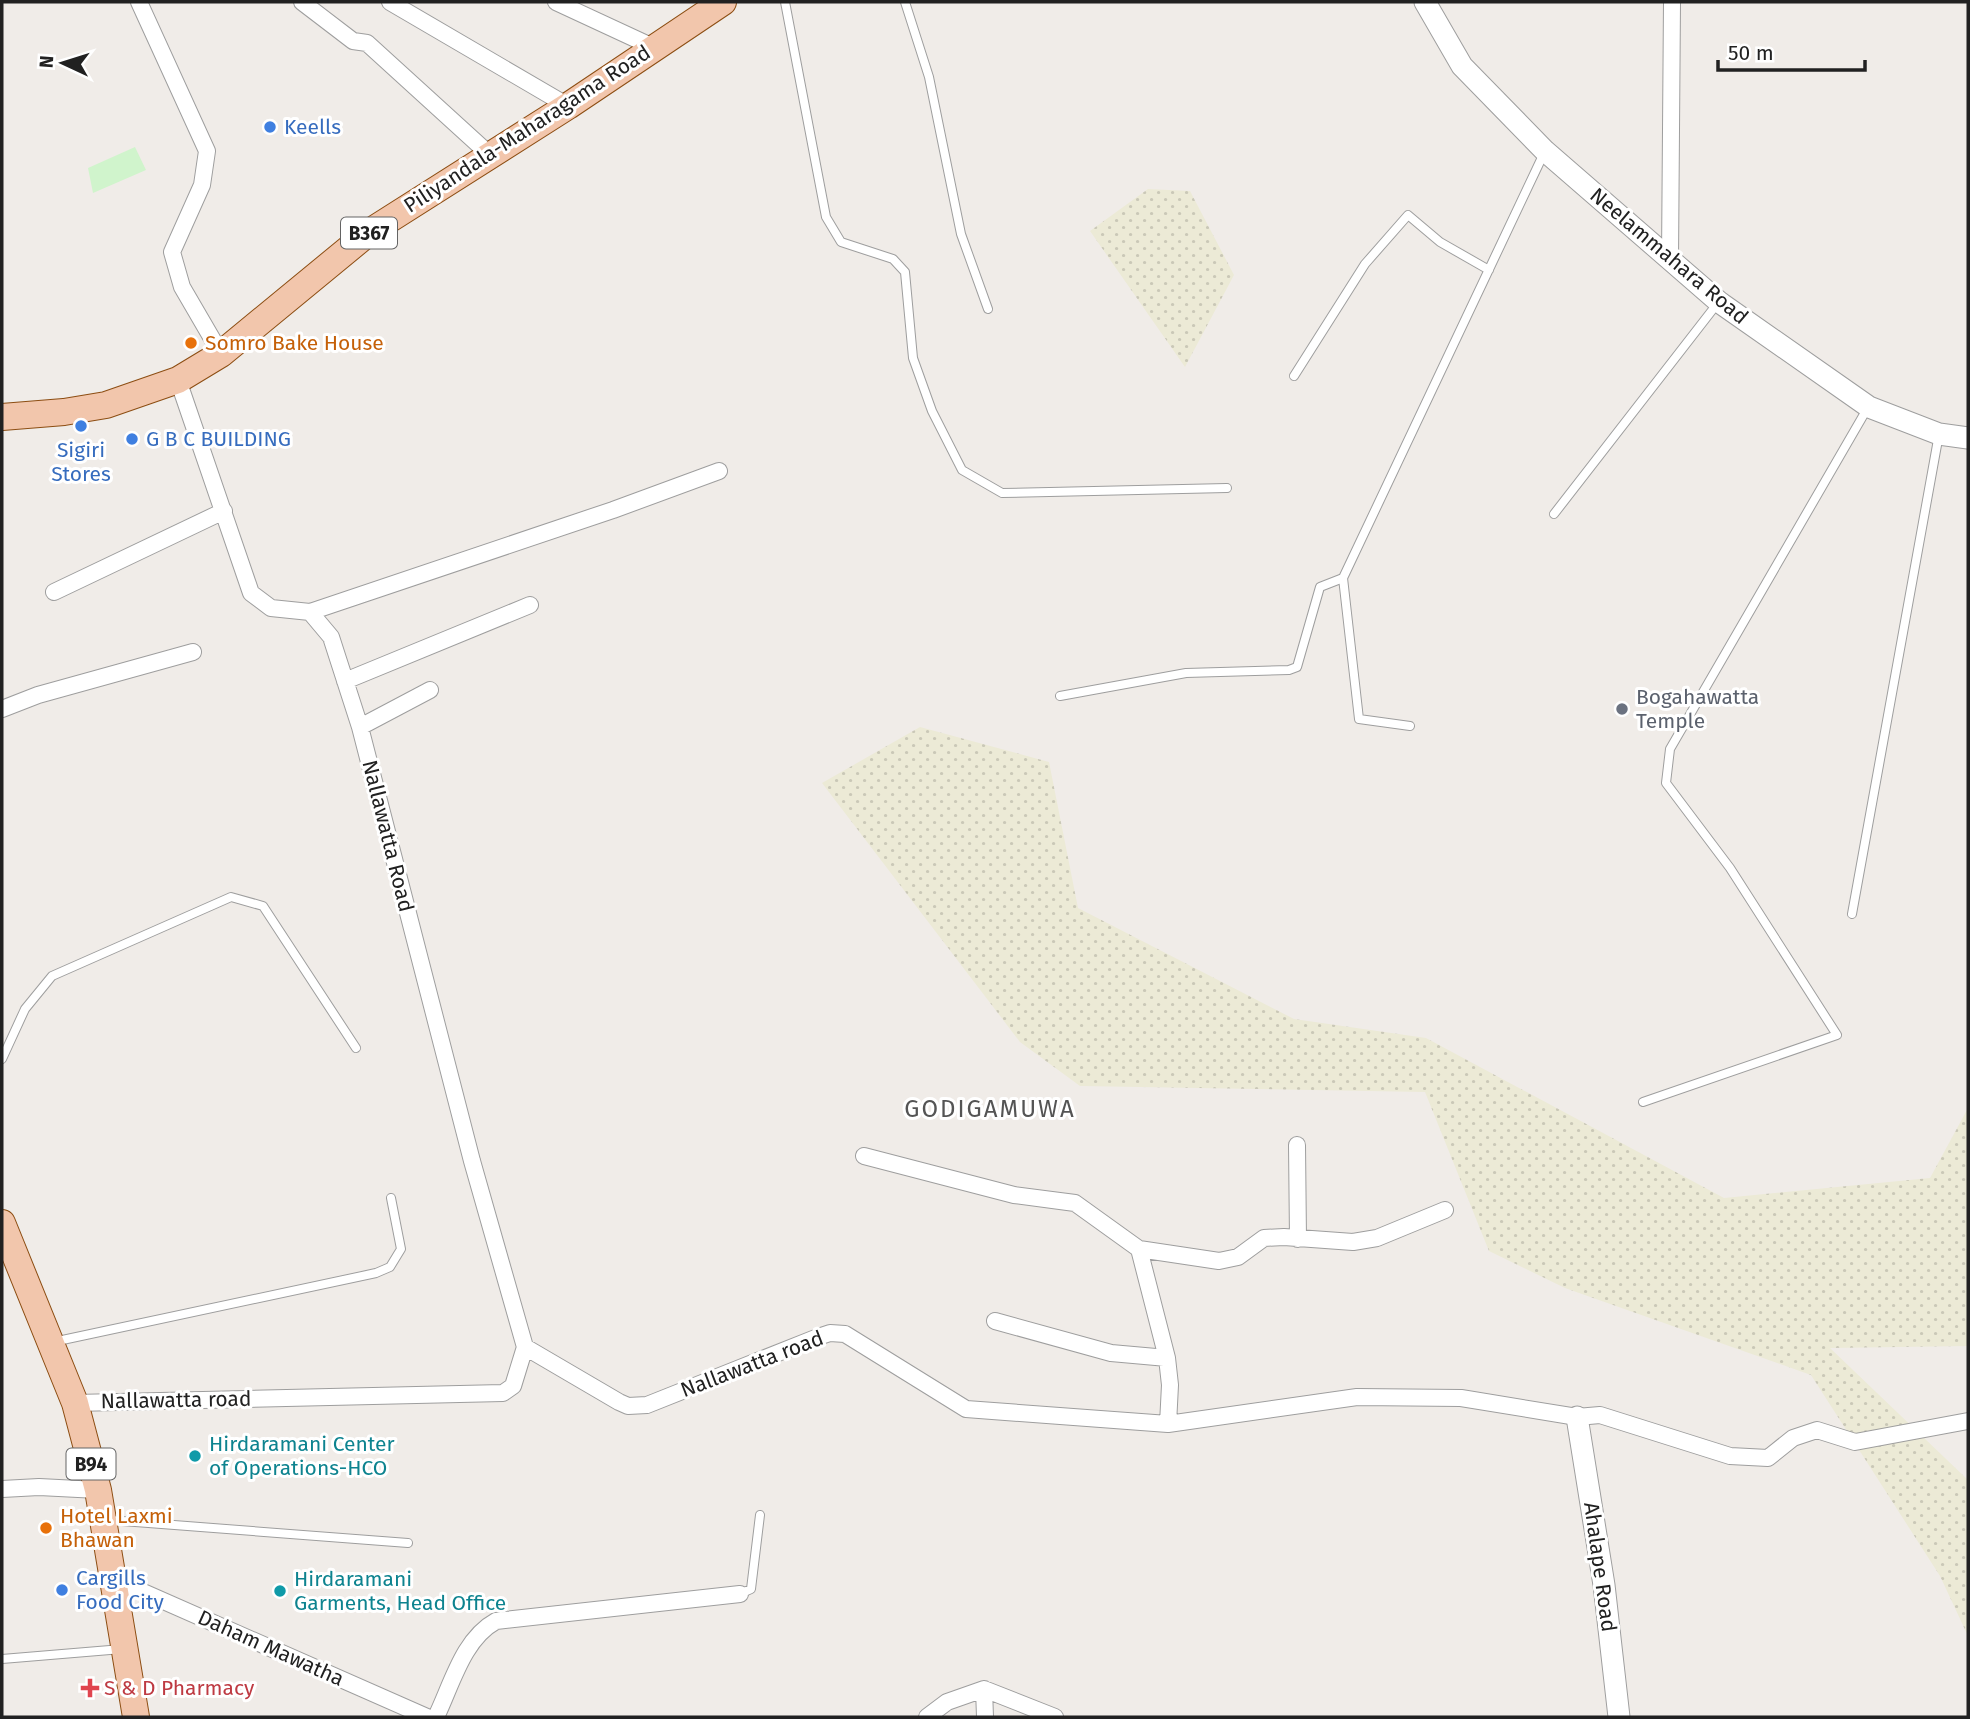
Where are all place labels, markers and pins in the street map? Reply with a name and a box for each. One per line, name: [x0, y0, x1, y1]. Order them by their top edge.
place label: Keells: [284, 114, 341, 140]
marker: Keells: [262, 119, 278, 135]
place label: Somro Bake House: [205, 330, 384, 356]
marker: Somro Bake House: [183, 335, 199, 351]
marker: Sigiri Stores: [73, 418, 89, 434]
place label: G B C BUILDING: [146, 426, 291, 452]
marker: G B C BUILDING: [124, 431, 140, 447]
place label: Sigiri Stores: [51, 437, 111, 487]
place label: Bogahawatta Temple: [1636, 684, 1759, 734]
marker: Bogahawatta Temple: [1614, 701, 1630, 717]
place label: Hirdaramani Center of Operations-HCO: [209, 1431, 395, 1481]
marker: Hirdaramani Center of Operations-HCO: [187, 1448, 203, 1464]
place label: Hotel Laxmi Bhawan: [60, 1503, 173, 1553]
marker: Hotel Laxmi Bhawan: [38, 1520, 54, 1536]
place label: Cargills Food City: [76, 1565, 164, 1615]
place label: Hirdaramani Garments, Head Office: [294, 1566, 506, 1616]
marker: Cargills Food City: [54, 1582, 70, 1598]
marker: Hirdaramani Garments, Head Office: [272, 1583, 288, 1599]
place label: S & D Pharmacy: [104, 1675, 255, 1701]
marker: S & D Pharmacy: [82, 1680, 98, 1696]

